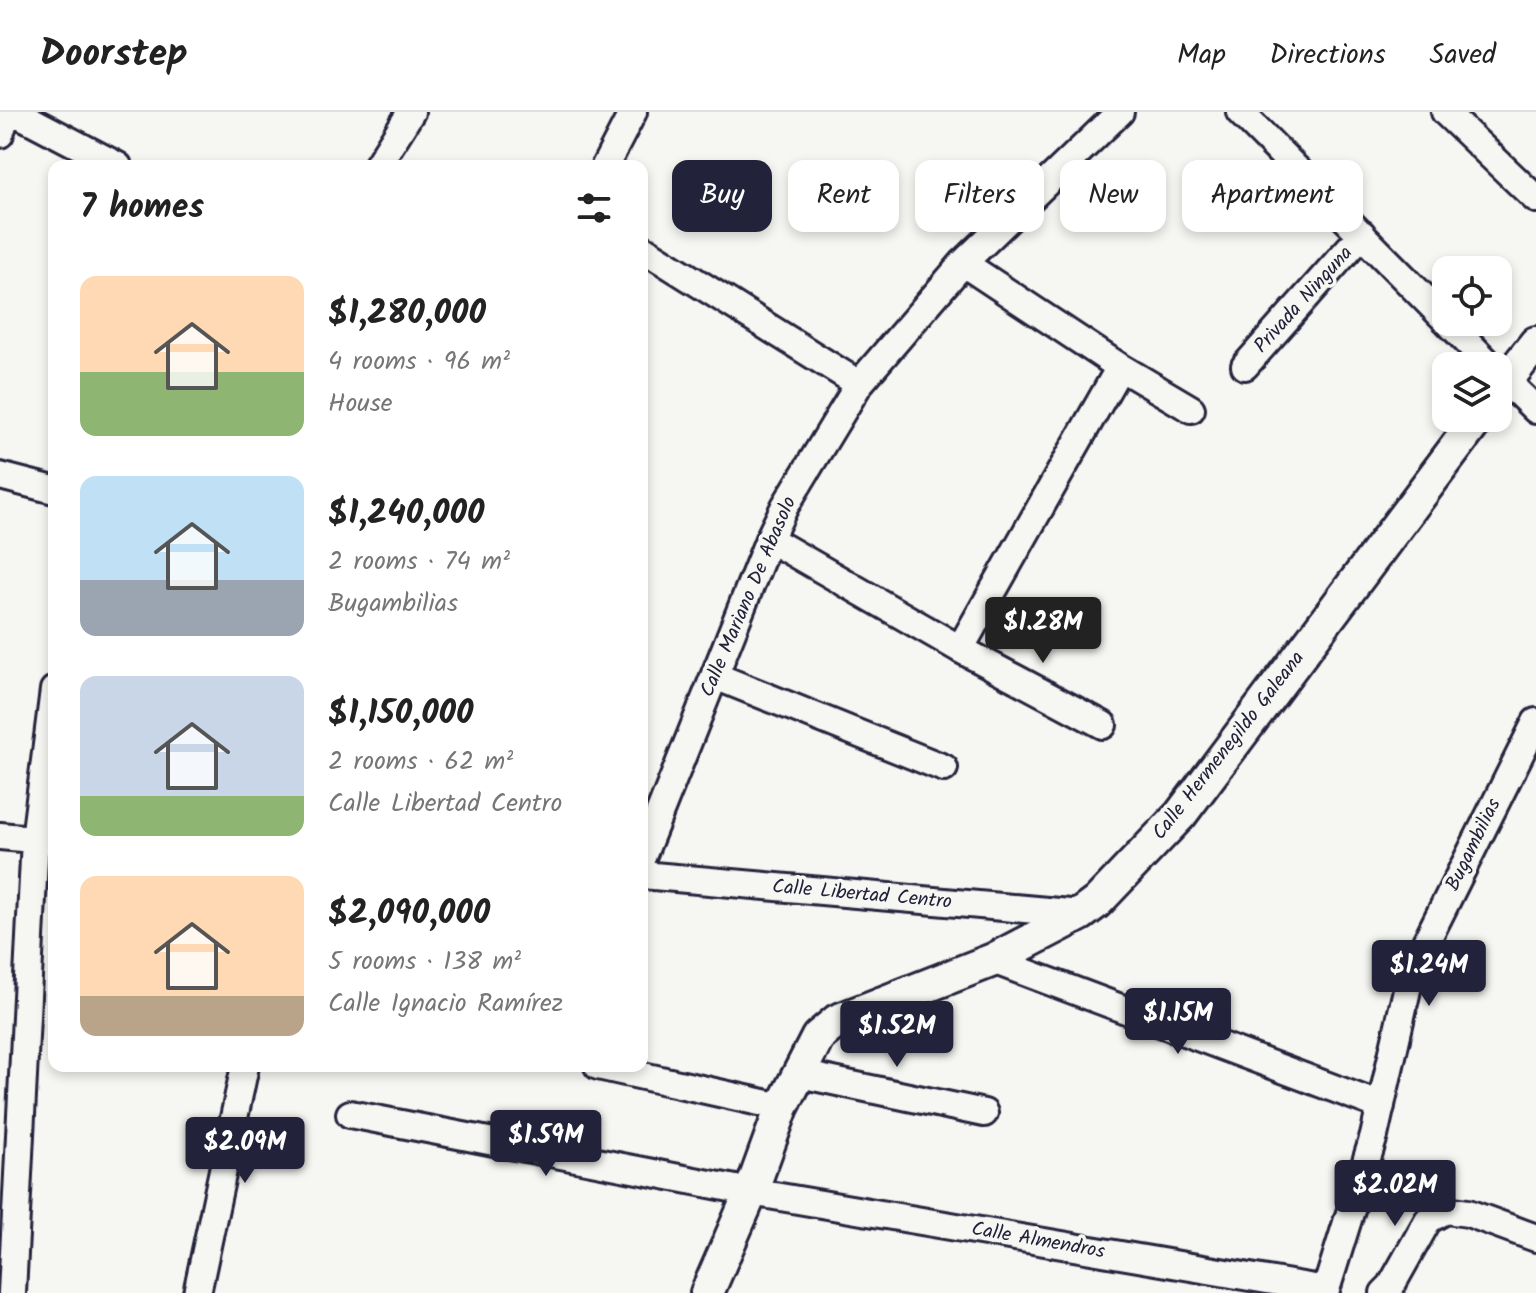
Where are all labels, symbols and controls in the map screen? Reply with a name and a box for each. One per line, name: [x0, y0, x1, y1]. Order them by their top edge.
text: Doorstep: [40, 25, 188, 85]
text: Map: [1177, 33, 1226, 78]
text: Directions: [1270, 33, 1386, 78]
text: Saved: [1430, 33, 1496, 78]
chip: Buy: [672, 160, 772, 232]
chip: Rent: [788, 160, 899, 232]
chip: Filters: [915, 160, 1044, 232]
chip: New: [1060, 160, 1166, 232]
chip: Apartment: [1182, 160, 1363, 232]
text: 7 homes: [80, 181, 204, 235]
icon: filters: [572, 186, 616, 230]
street label: Privada Ninguna: [1247, 239, 1361, 361]
map controls: [1432, 256, 1512, 432]
button: locate: [1432, 256, 1512, 336]
text: $1,280,000: [328, 287, 486, 341]
icon: home: [144, 308, 240, 404]
text: 4 rooms · 96 m²: [328, 341, 510, 383]
button: layers: [1432, 352, 1512, 432]
text: House: [328, 383, 392, 425]
text: $1,240,000: [328, 487, 484, 541]
street label: Calle Mariano De Abasolo: [692, 492, 806, 702]
icon: home: [144, 508, 240, 604]
text: 2 rooms · 74 m²: [328, 541, 510, 583]
text: Bugambilias: [328, 583, 458, 625]
pin: $1.28M: [978, 597, 1108, 665]
text: $1.28M: [1003, 602, 1083, 644]
street label: Calle Hermenegildo Galeana: [1145, 644, 1313, 848]
text: $1,150,000: [328, 687, 473, 741]
icon: home: [144, 708, 240, 804]
text: 2 rooms · 62 m²: [328, 741, 513, 783]
text: Calle Libertad Centro: [328, 783, 562, 825]
street label: Bugambilias: [1438, 793, 1511, 897]
street label: Calle Libertad Centro: [771, 871, 953, 919]
text: $2,090,000: [328, 887, 490, 941]
icon: home: [144, 908, 240, 1004]
pin: $1.24M: [1364, 940, 1494, 1008]
text: 5 rooms · 138 m²: [328, 941, 521, 983]
text: $1.24M: [1390, 945, 1468, 987]
text: Calle Ignacio Ramírez: [328, 983, 563, 1025]
pin: $1.15M: [1113, 988, 1243, 1056]
text: $1.15M: [1143, 993, 1213, 1035]
pin: $1.52M: [832, 1001, 962, 1069]
text: $1.52M: [858, 1006, 936, 1048]
pin: $1.59M: [481, 1110, 611, 1178]
text: $1.59M: [508, 1115, 584, 1157]
pin: $2.09M: [180, 1117, 310, 1185]
text: $2.09M: [204, 1122, 286, 1164]
pin: $2.02M: [1330, 1160, 1460, 1228]
text: $2.02M: [1353, 1165, 1437, 1207]
street label: Calle Almendros: [969, 1214, 1108, 1269]

